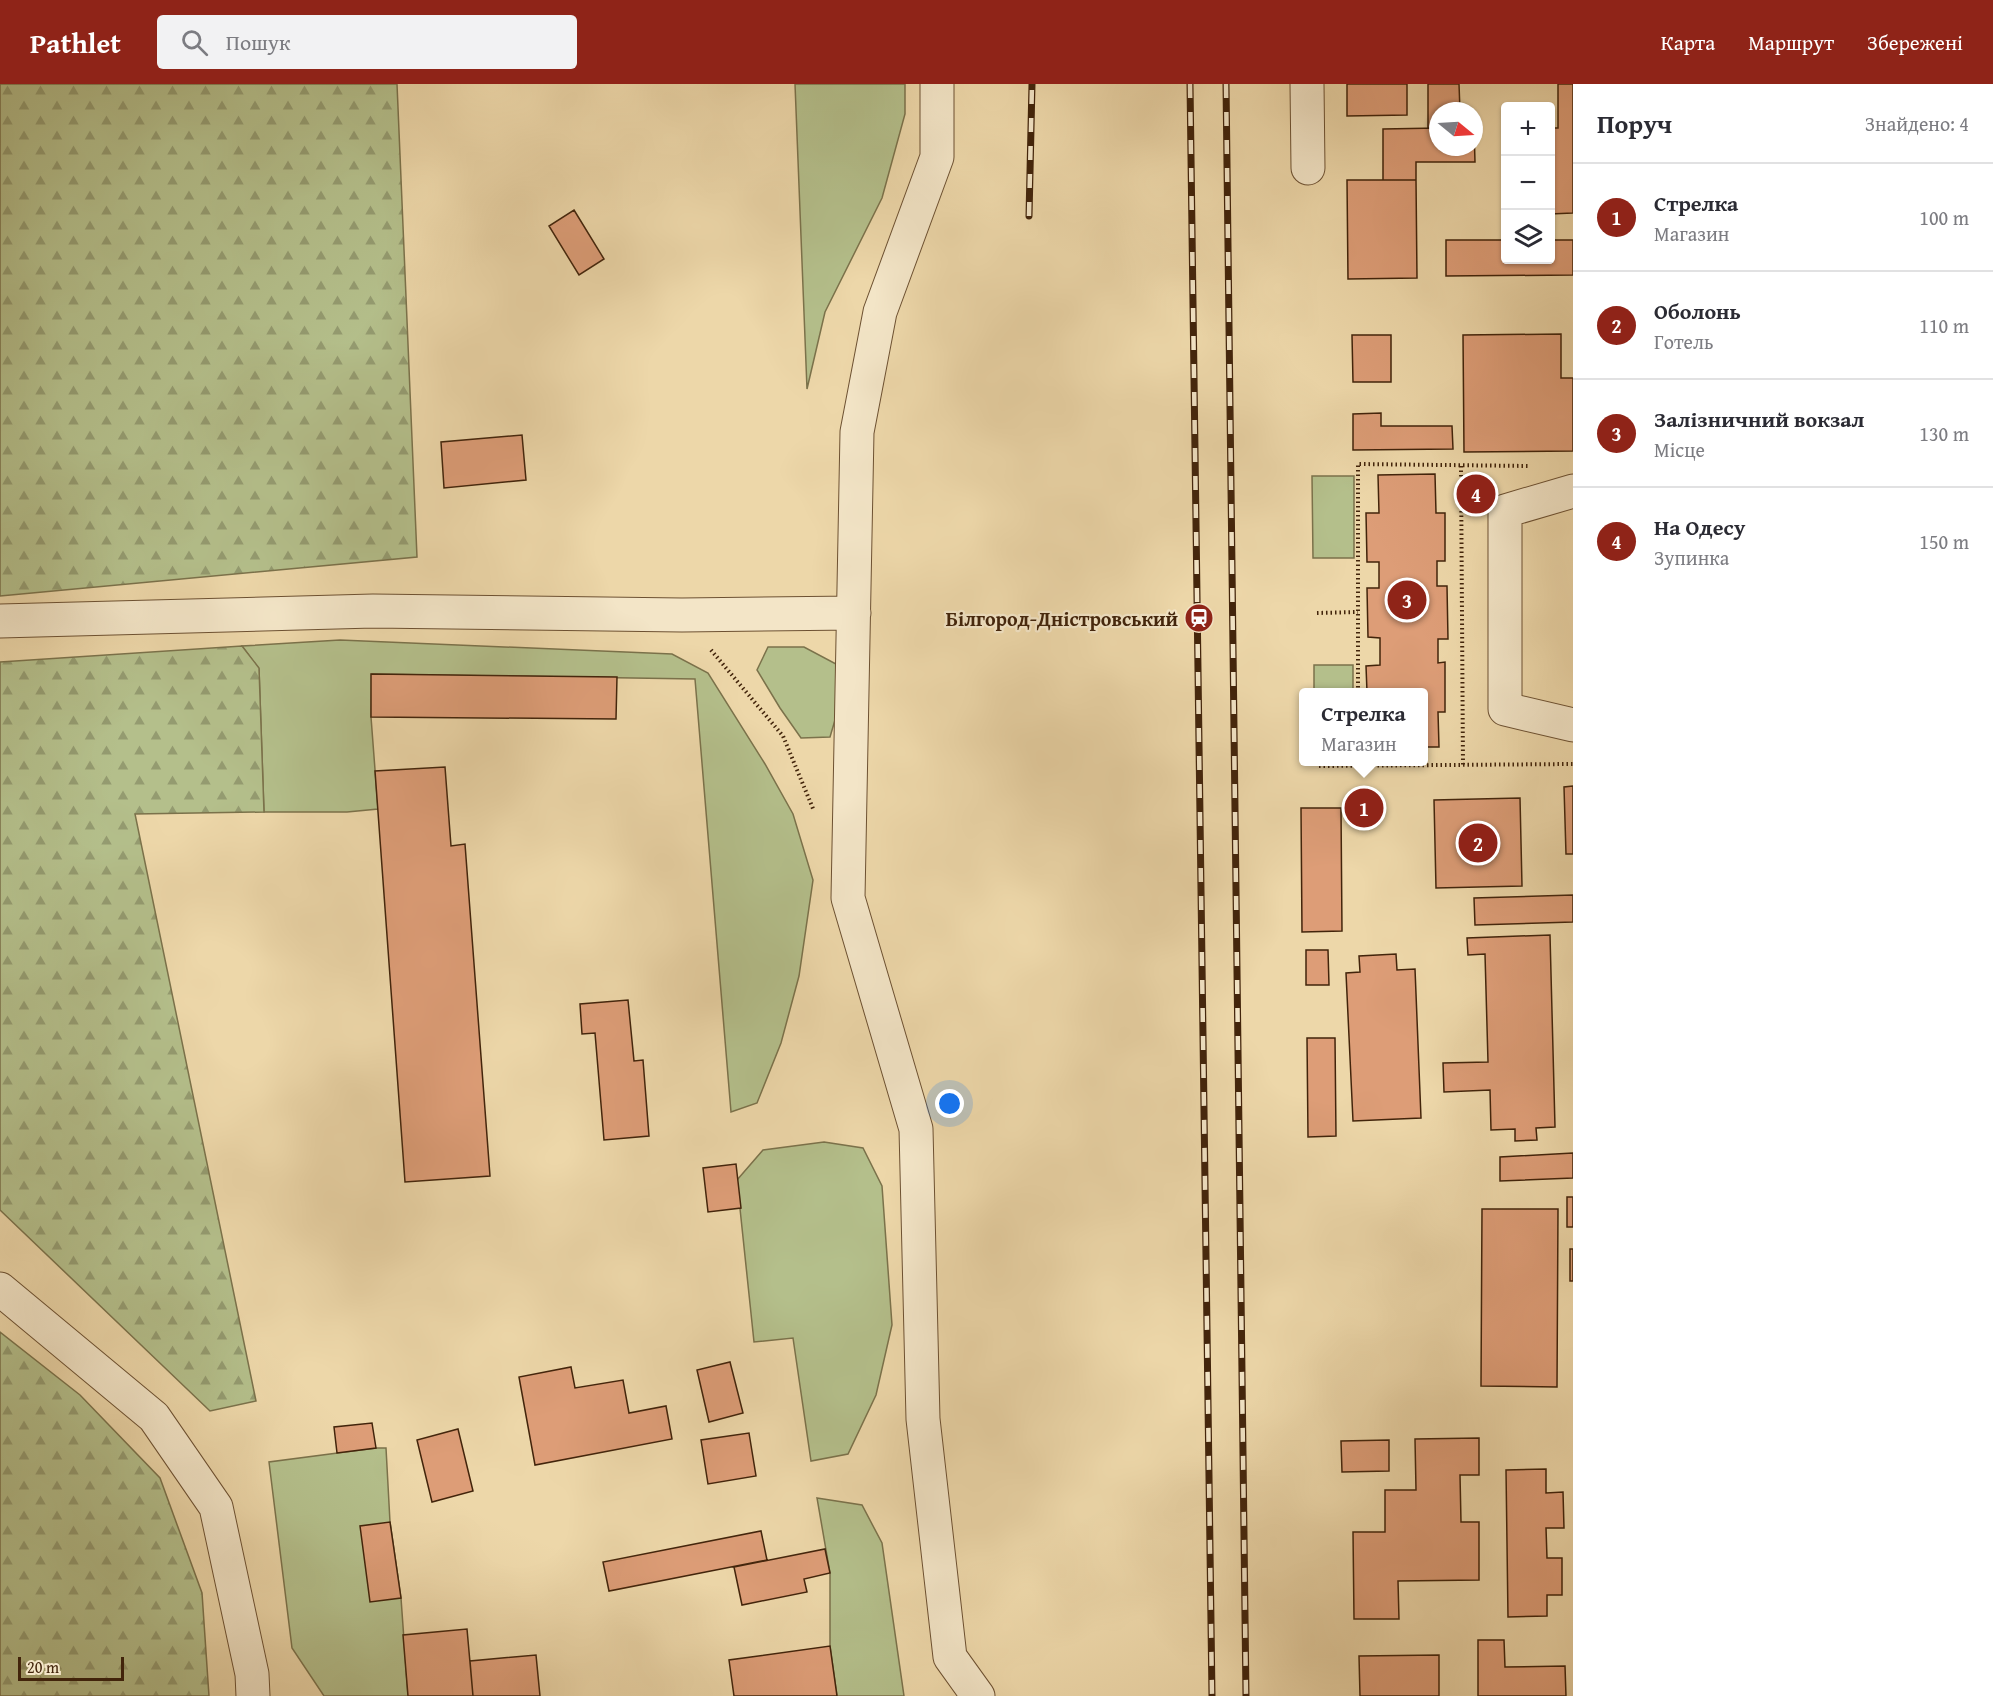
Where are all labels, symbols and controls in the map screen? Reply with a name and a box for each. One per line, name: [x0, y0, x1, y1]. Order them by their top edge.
search box: [157, 15, 577, 69]
text: Pathlet: [30, 22, 121, 63]
icon: search: [178, 26, 211, 59]
text: Пошук: [226, 26, 291, 58]
text: Карта: [1661, 27, 1715, 58]
text: Маршрут: [1748, 27, 1834, 58]
text: Збережені: [1867, 27, 1963, 58]
north arrow: [1429, 102, 1483, 156]
map controls: [1501, 102, 1555, 264]
button: +: [1501, 102, 1555, 156]
text: Поруч: [1597, 104, 1672, 143]
text: Знайдено: 4: [1865, 109, 1969, 138]
button: −: [1501, 156, 1555, 210]
text: Стрелка: [1654, 187, 1738, 219]
text: 1: [1611, 203, 1622, 232]
text: 100 m: [1919, 203, 1969, 232]
button: layers: [1501, 210, 1555, 264]
text: Магазин: [1654, 219, 1729, 248]
text: Оболонь: [1654, 295, 1741, 327]
text: 2: [1611, 311, 1622, 340]
text: 110 m: [1919, 311, 1969, 340]
text: Готель: [1654, 327, 1713, 356]
text: Залізничний вокзал: [1654, 403, 1865, 435]
text: 3: [1611, 419, 1622, 448]
text: 130 m: [1919, 419, 1969, 448]
text: Місце: [1654, 435, 1705, 464]
pin: 4: [1456, 472, 1496, 516]
text: На Одесу: [1654, 511, 1745, 543]
text: 4: [1611, 527, 1622, 556]
text: 150 m: [1919, 527, 1969, 556]
text: Зупинка: [1654, 543, 1729, 572]
pin: 3: [1388, 578, 1426, 622]
station icon: Білгород-Дністровський: [1183, 602, 1215, 634]
place label: Білгород-Дністровський: [946, 604, 1178, 633]
popup: [1299, 688, 1428, 766]
text: Стрелка: [1321, 697, 1406, 729]
text: Магазин: [1321, 729, 1397, 758]
pin: 1: [1344, 786, 1384, 830]
pin: 2: [1458, 820, 1498, 866]
your location: [935, 1089, 964, 1118]
scale bar: [18, 1654, 124, 1682]
text: 20 m: [27, 1655, 59, 1679]

